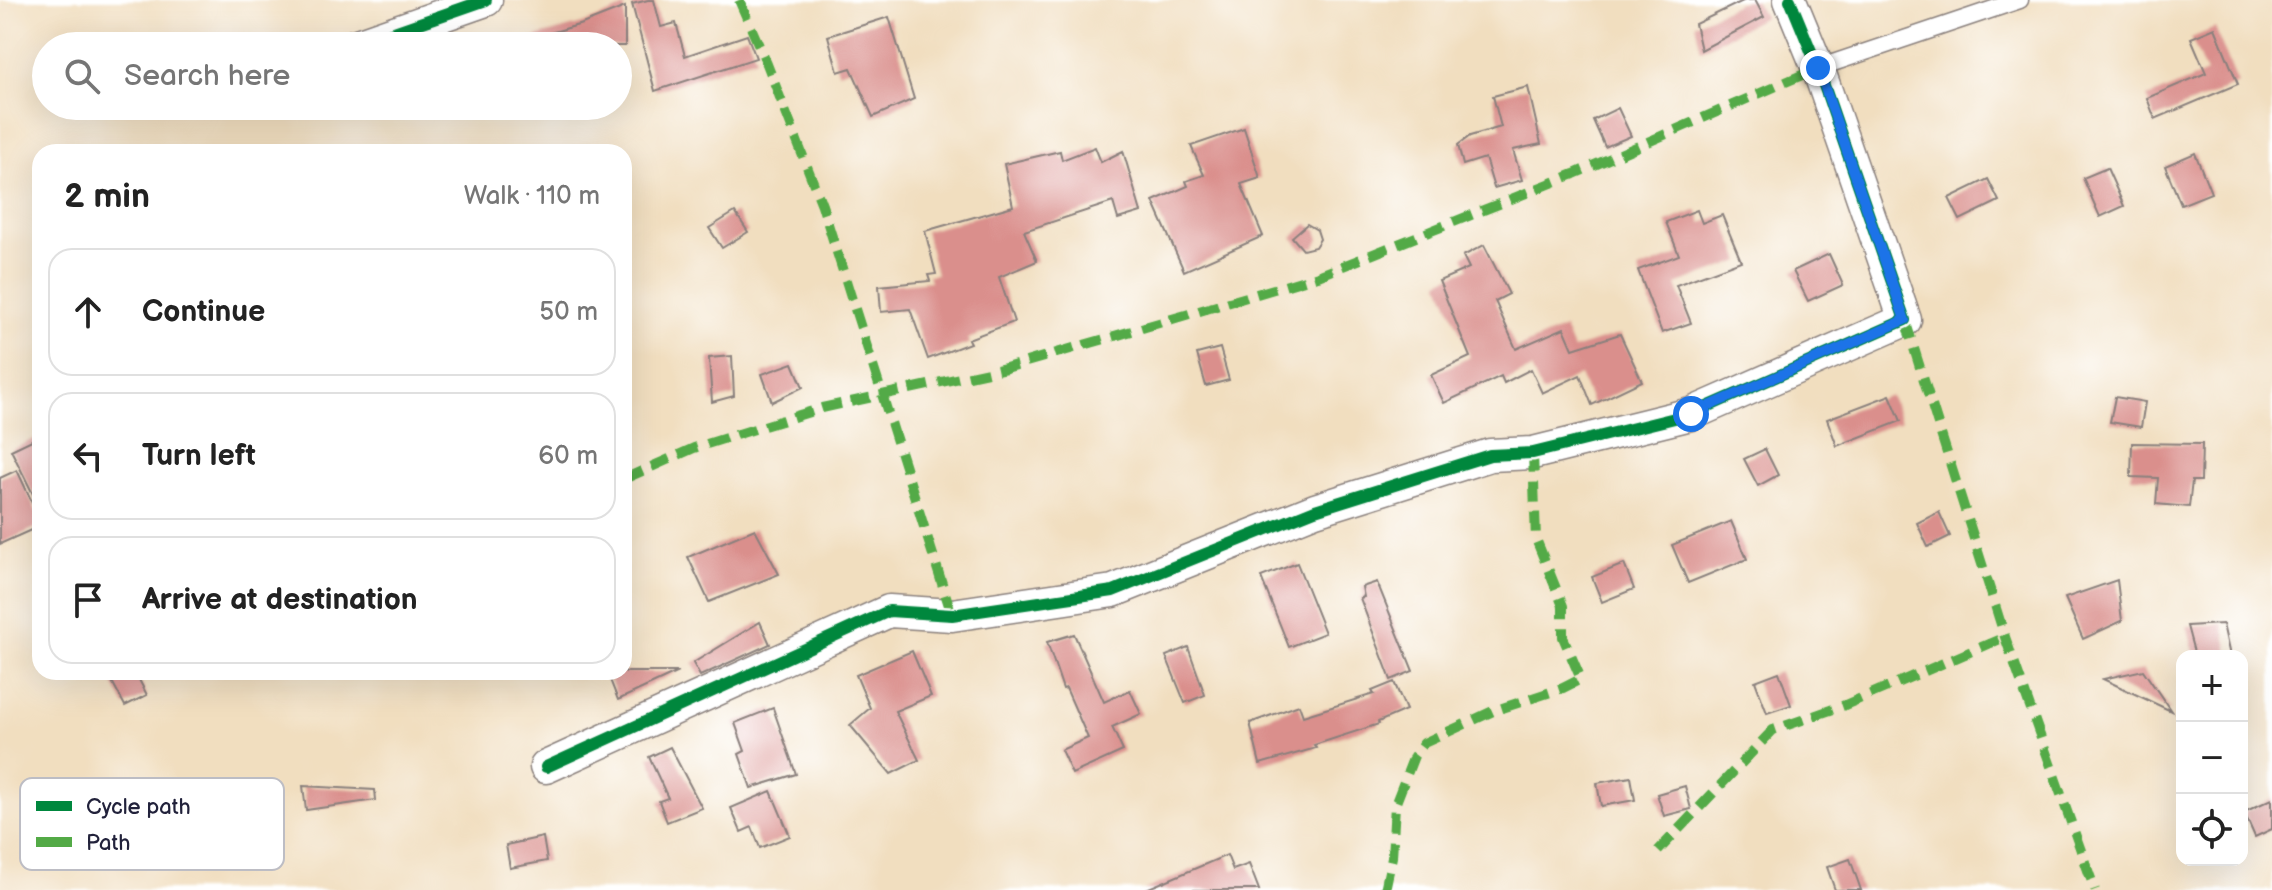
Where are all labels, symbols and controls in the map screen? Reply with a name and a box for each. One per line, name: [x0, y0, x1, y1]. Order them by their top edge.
search box: [32, 32, 632, 120]
route end: [1800, 50, 1836, 86]
icon: search: [60, 54, 104, 98]
text: Search here: [124, 58, 290, 94]
text: 2 min: [64, 176, 150, 217]
text: Walk · 110 m: [464, 181, 600, 212]
icon: ahead: [66, 290, 110, 334]
text: Continue: [142, 294, 265, 330]
text: 50 m: [539, 297, 598, 328]
route start: [1673, 396, 1709, 432]
icon: left: [66, 434, 110, 478]
text: Turn left: [142, 438, 256, 474]
text: 60 m: [538, 441, 598, 472]
icon: arrive: [66, 578, 110, 622]
text: Arrive at destination: [142, 582, 418, 618]
map controls: [2176, 650, 2248, 866]
button: +: [2176, 650, 2248, 722]
button: −: [2176, 722, 2248, 794]
legend: [20, 778, 284, 870]
text: Cycle path: [86, 794, 191, 821]
button: locate: [2176, 794, 2248, 866]
text: Path: [86, 830, 130, 857]

